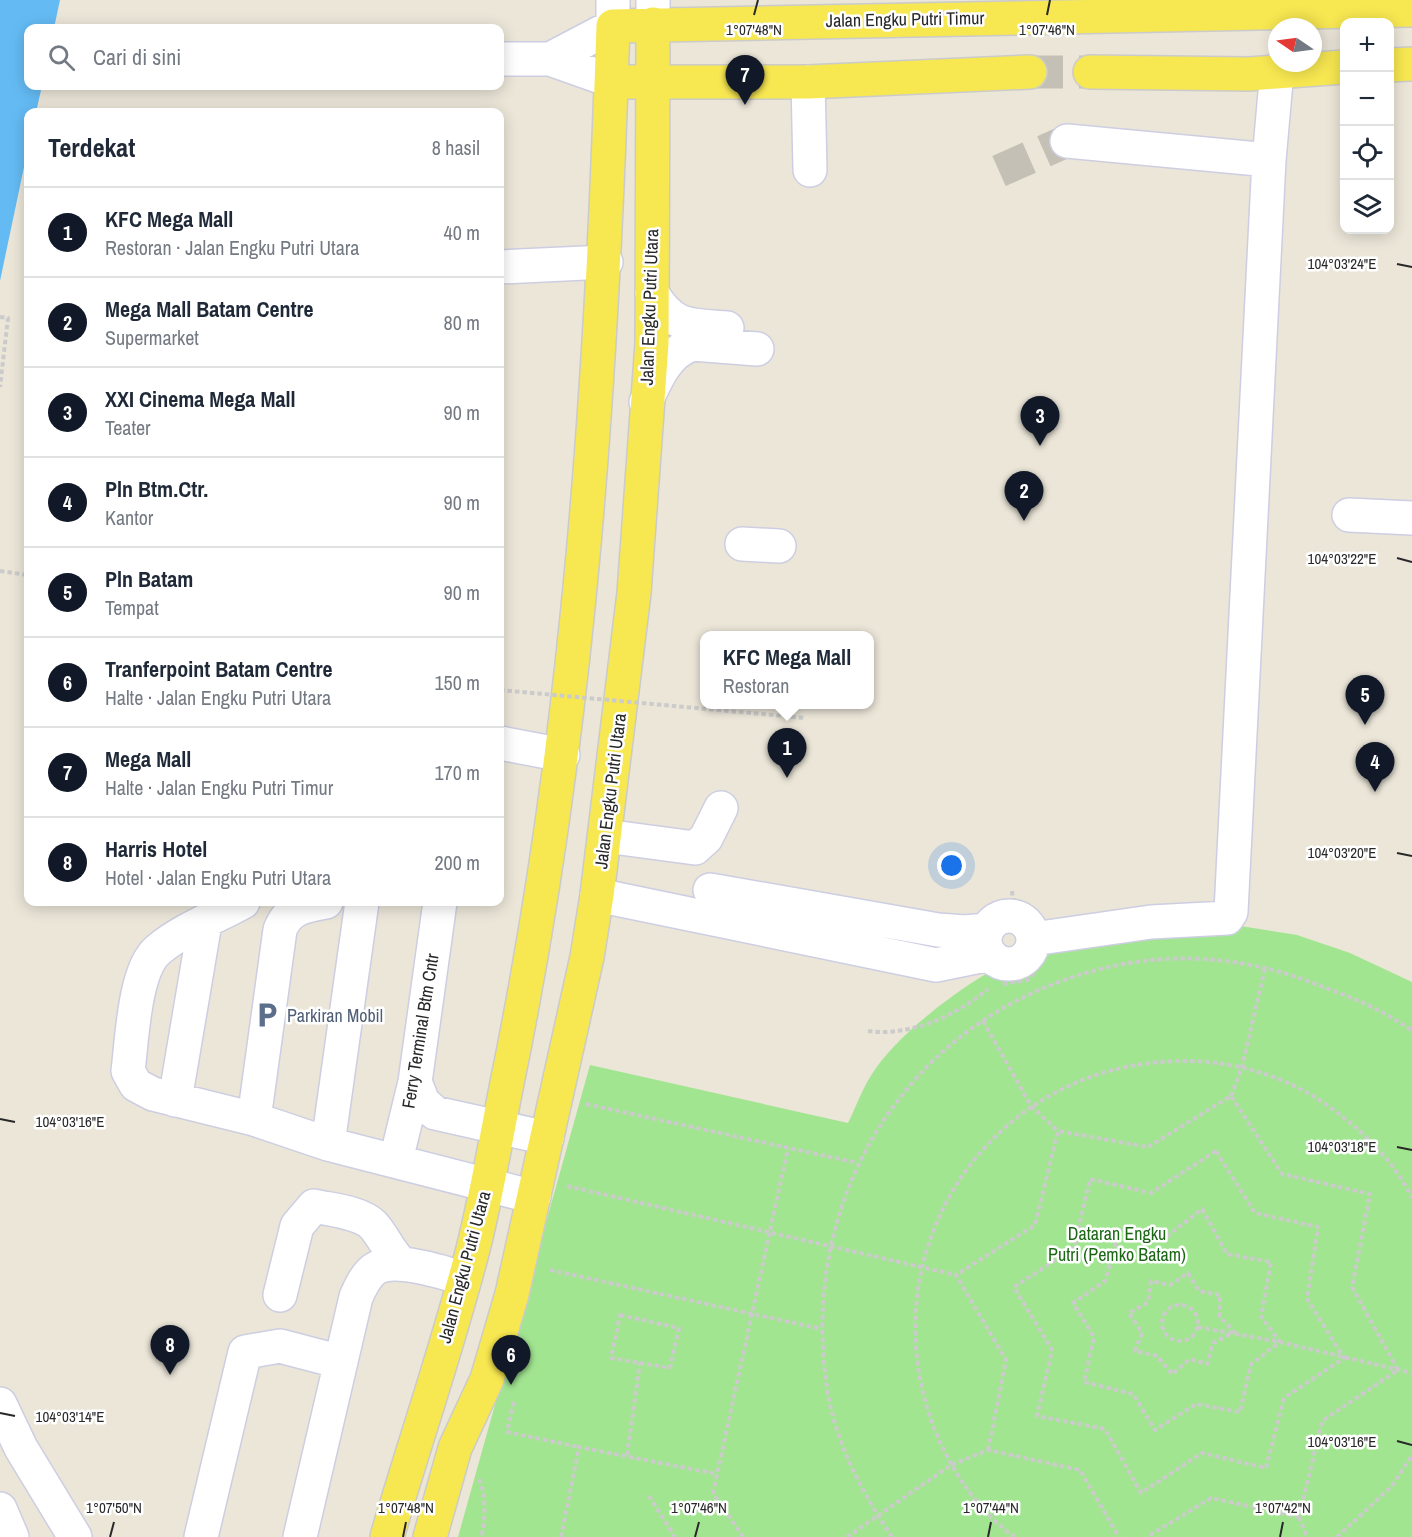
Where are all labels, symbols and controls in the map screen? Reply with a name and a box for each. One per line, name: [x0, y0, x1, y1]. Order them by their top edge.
street label: Jalan Engku Putri Timur: [825, 5, 985, 33]
north arrow: [1268, 18, 1322, 72]
map controls: [1340, 18, 1394, 234]
button: +: [1340, 18, 1394, 72]
text: 1°07'48"N: [726, 19, 782, 40]
text: 1°07'46"N: [1019, 19, 1075, 40]
search box: [24, 24, 504, 90]
icon: search: [45, 41, 78, 74]
text: Cari di sini: [93, 42, 181, 72]
pin: 7: [726, 56, 764, 105]
button: −: [1340, 72, 1394, 126]
button: locate: [1340, 126, 1394, 180]
text: Terdekat: [48, 130, 135, 165]
text: 8 hasil: [432, 134, 480, 161]
button: layers: [1340, 180, 1394, 234]
text: KFC Mega Mall: [105, 204, 233, 234]
text: 1: [63, 219, 72, 246]
text: 40 m: [444, 219, 480, 246]
street label: Jalan Engku Putri Utara: [634, 228, 664, 386]
text: Restoran · Jalan Engku Putri Utara: [105, 234, 359, 261]
text: 104°03'24"E: [1308, 253, 1376, 274]
text: Mega Mall Batam Centre: [105, 294, 314, 324]
text: 2: [63, 309, 72, 336]
text: 80 m: [444, 309, 480, 336]
text: Supermarket: [105, 324, 199, 351]
text: XXI Cinema Mega Mall: [105, 384, 296, 414]
pin: 3: [1020, 396, 1060, 446]
text: 3: [63, 399, 72, 426]
text: 90 m: [444, 399, 480, 426]
text: Teater: [105, 414, 151, 441]
pin: 2: [1004, 472, 1044, 521]
text: Pln Btm.Ctr.: [105, 474, 208, 504]
text: 4: [63, 489, 72, 516]
text: 90 m: [444, 489, 480, 516]
text: Kantor: [105, 504, 153, 531]
text: 104°03'22"E: [1308, 548, 1376, 569]
text: Pln Batam: [105, 564, 193, 594]
text: 5: [63, 579, 72, 606]
text: 90 m: [444, 579, 480, 606]
text: Tempat: [105, 594, 159, 621]
popup: [700, 631, 874, 709]
text: KFC Mega Mall: [723, 642, 851, 672]
text: Tranferpoint Batam Centre: [105, 654, 333, 684]
text: 6: [63, 669, 72, 696]
text: 150 m: [434, 669, 480, 696]
text: Restoran: [723, 672, 789, 699]
pin: 5: [1346, 676, 1384, 725]
text: Halte · Jalan Engku Putri Utara: [105, 684, 331, 711]
street label: Jalan Engku Putri Utara: [588, 712, 632, 870]
pin: 1: [768, 728, 806, 778]
pin: 4: [1356, 742, 1394, 792]
text: Mega Mall: [105, 744, 191, 774]
text: 7: [63, 759, 72, 786]
text: 170 m: [434, 759, 480, 786]
text: Halte · Jalan Engku Putri Timur: [105, 774, 333, 801]
text: Harris Hotel: [105, 834, 207, 864]
text: 104°03'20"E: [1308, 842, 1376, 863]
text: 8: [63, 849, 72, 876]
text: 200 m: [434, 849, 480, 876]
your location: [937, 851, 966, 880]
text: Hotel · Jalan Engku Putri Utara: [105, 864, 331, 891]
street label: Ferry Terminal Btm Cntr: [395, 952, 445, 1110]
parking icon: Parkiran Mobil: [252, 1000, 282, 1030]
place label: Parkiran Mobil: [287, 1003, 383, 1028]
text: 104°03'16"E: [36, 1111, 104, 1132]
text: 104°03'18"E: [1308, 1136, 1376, 1157]
street label: Jalan Engku Putri Utara: [432, 1188, 496, 1346]
park label: Dataran Engku Putri (Pemko Batam): [1048, 1221, 1186, 1267]
pin: 8: [150, 1326, 190, 1375]
pin: 6: [492, 1336, 530, 1385]
text: 104°03'14"E: [36, 1406, 104, 1427]
text: 104°03'16"E: [1308, 1431, 1376, 1452]
text: 1°07'50"N: [86, 1497, 142, 1518]
text: 1°07'48"N: [378, 1497, 434, 1518]
text: 1°07'46"N: [671, 1497, 727, 1518]
text: 1°07'44"N: [963, 1497, 1019, 1518]
text: 1°07'42"N: [1255, 1497, 1311, 1518]

